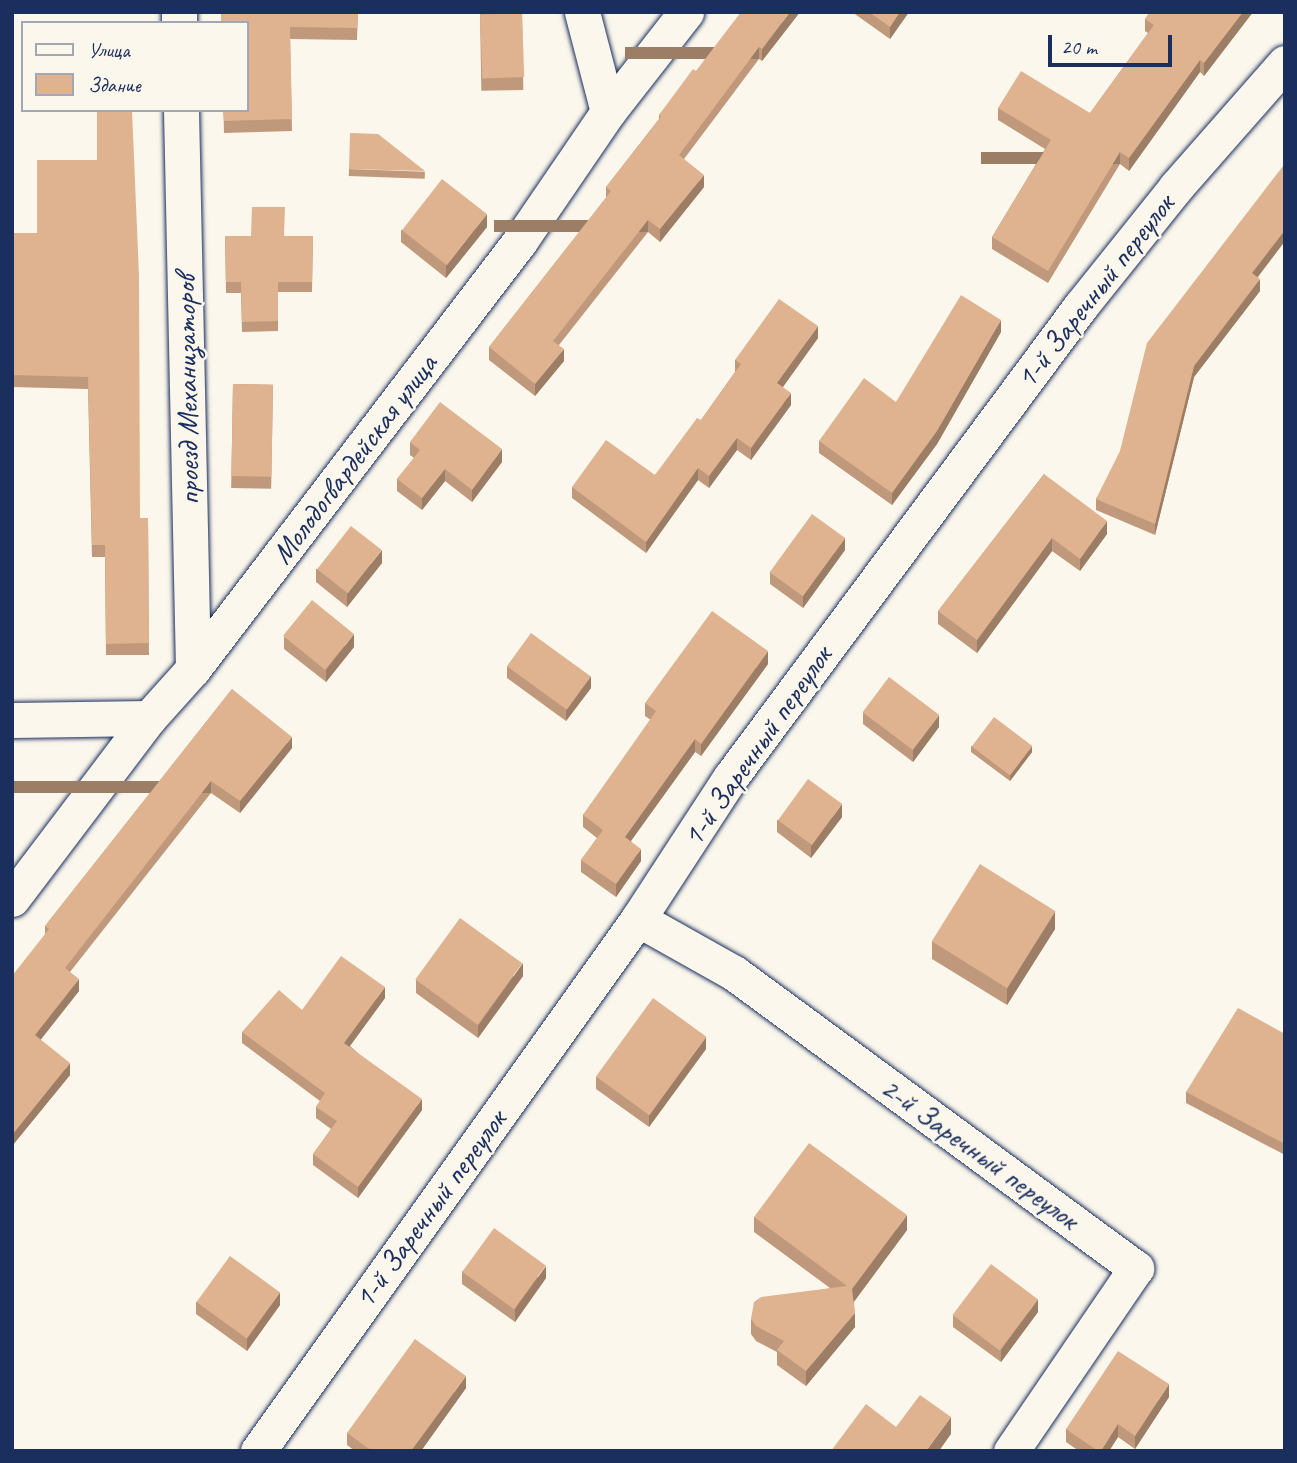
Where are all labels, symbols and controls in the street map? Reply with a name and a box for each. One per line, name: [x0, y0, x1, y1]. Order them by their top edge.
legend: [21, 21, 248, 112]
scale bar: [1052, 21, 1176, 65]
text: 20 m: [1061, 34, 1097, 60]
text: Улица: [88, 37, 130, 63]
text: Здание: [88, 72, 141, 98]
street label: 1-й Заречный переулок: [1008, 187, 1182, 395]
street label: проезд Механизаторов: [167, 277, 207, 503]
street label: Молодогвардейская улица: [263, 346, 445, 572]
street label: 1-й Заречный переулок: [675, 639, 839, 853]
street label: 2-й Заречный переулок: [874, 1069, 1086, 1237]
street label: 1-й Заречный переулок: [346, 1103, 514, 1315]

